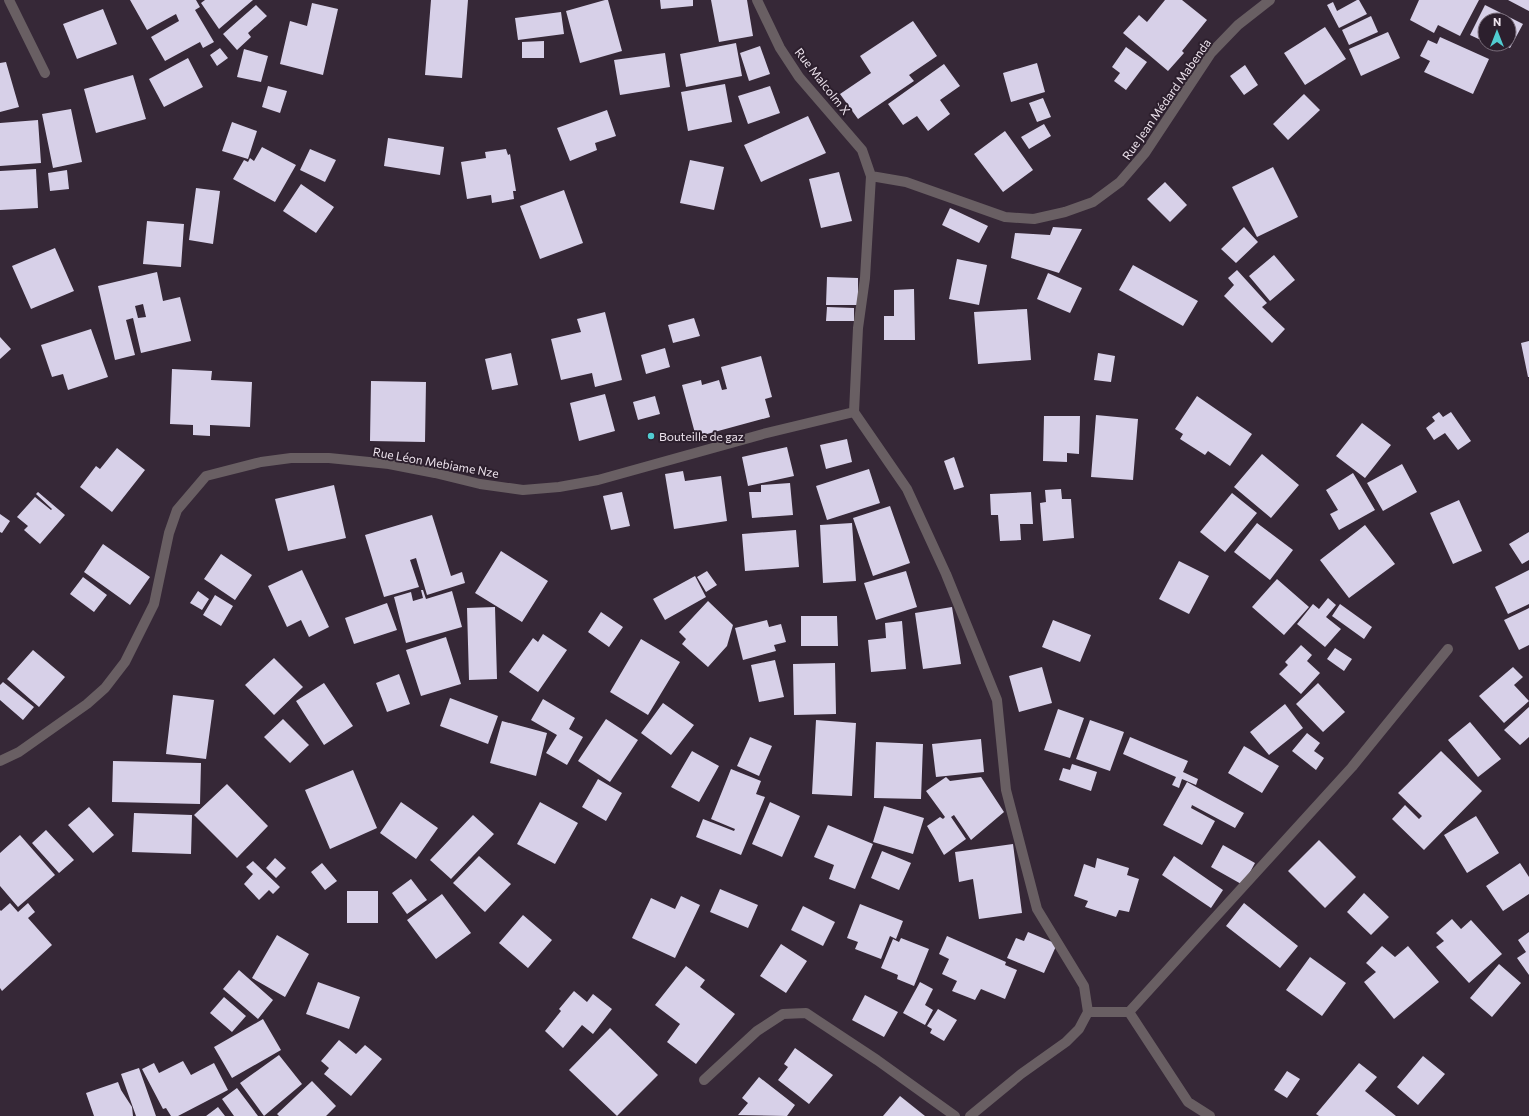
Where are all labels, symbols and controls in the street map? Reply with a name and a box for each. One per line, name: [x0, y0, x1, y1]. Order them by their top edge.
north arrow: [1477, 12, 1517, 52]
text: N: [1493, 15, 1501, 28]
street label: Rue Jean Médard Mabenda: [1119, 36, 1214, 163]
street label: Rue Malcolm X: [793, 45, 853, 117]
place label: Bouteille de gaz: [659, 429, 744, 443]
marker: Bouteille de gaz: [646, 431, 656, 441]
street label: Rue Léon Mebiame Nze: [372, 444, 500, 480]

